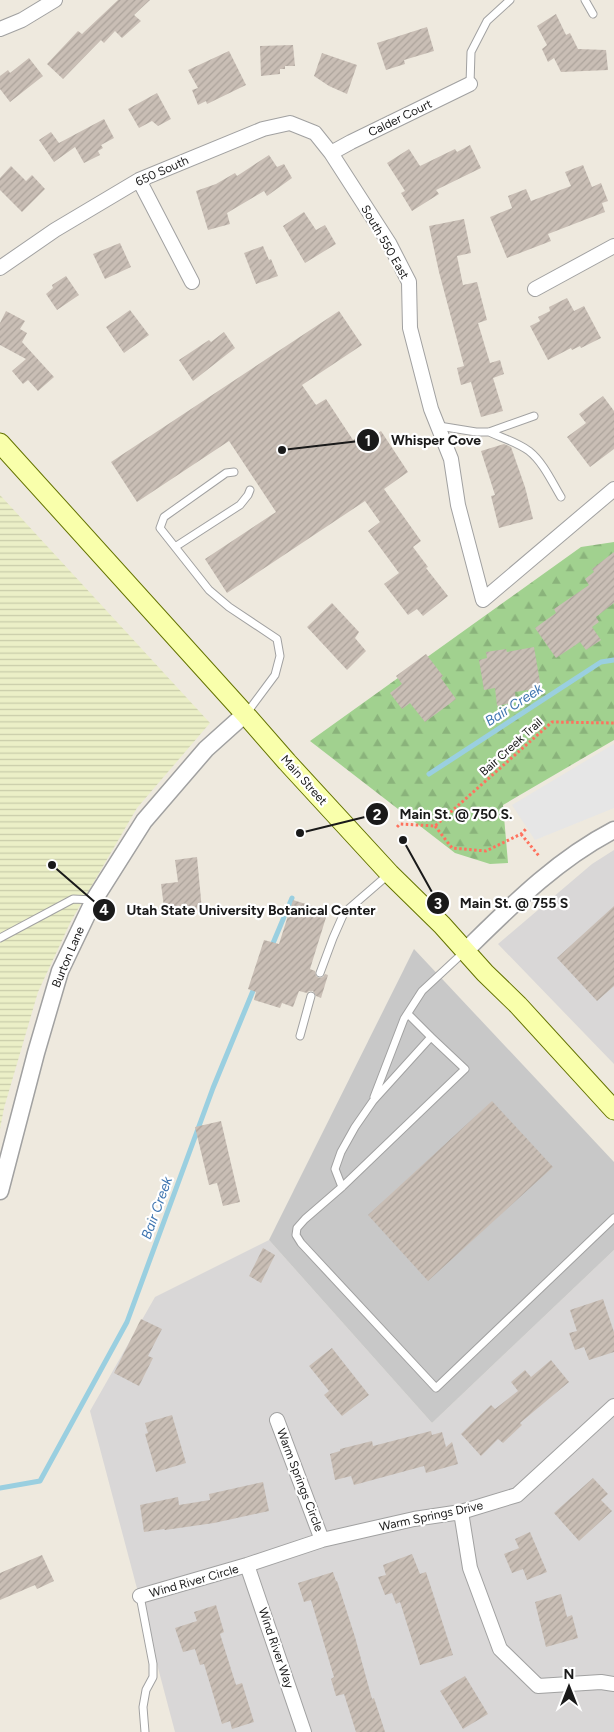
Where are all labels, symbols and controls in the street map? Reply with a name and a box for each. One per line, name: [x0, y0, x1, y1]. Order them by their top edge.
street label: Calder Court: [366, 96, 434, 139]
street label: 650 South: [133, 153, 191, 189]
street label: South 550 East: [358, 203, 412, 282]
callout: Whisper Cove: [356, 426, 491, 455]
text: 1: [365, 432, 371, 450]
text: Whisper Cove: [391, 432, 481, 449]
water label: Bair Creek: [482, 679, 547, 730]
street label: Bair Creek Trail: [477, 715, 545, 779]
street label: Main Street: [278, 752, 330, 808]
callout: Main St. @ 750 S.: [365, 800, 523, 829]
text: 2: [373, 806, 382, 824]
text: Main St. @ 750 S.: [400, 806, 512, 823]
callout: Main St. @ 755 S: [425, 889, 579, 918]
text: 3: [434, 895, 442, 913]
text: Main St. @ 755 S: [460, 895, 568, 912]
callout: Utah State University Botanical Center: [92, 896, 386, 925]
text: 4: [99, 901, 109, 919]
text: Utah State University Botanical Center: [126, 902, 376, 919]
street label: Burton Lane: [49, 924, 87, 990]
water label: Bair Creek: [138, 1173, 177, 1242]
street label: Warm Springs Circle: [274, 1427, 326, 1534]
street label: Warm Springs Drive: [378, 1498, 485, 1534]
street label: Wind River Circle: [148, 1561, 241, 1600]
street label: Wind River Way: [256, 1606, 297, 1691]
north arrow: [544, 1662, 594, 1712]
text: N: [564, 1666, 574, 1683]

